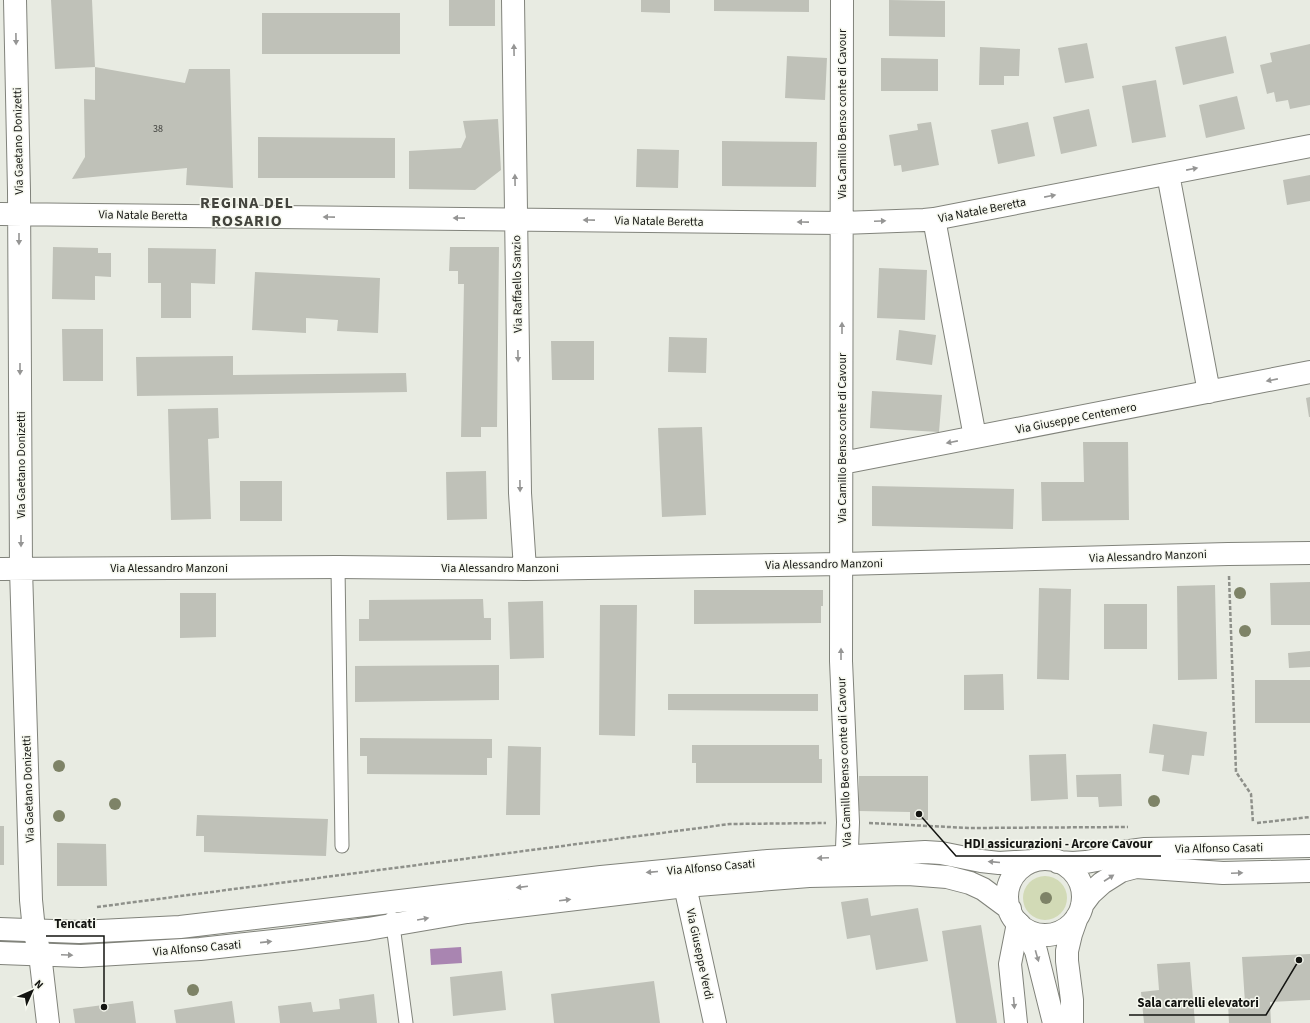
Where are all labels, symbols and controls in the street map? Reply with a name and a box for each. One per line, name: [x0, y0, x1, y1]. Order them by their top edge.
street label: Via Camillo Benso conte di Cavour: [834, 28, 851, 199]
one-way arrow: [13, 33, 19, 46]
one-way arrow: [511, 43, 517, 56]
street label: Via Gaetano Donizetti: [9, 87, 28, 195]
house number: 38: [153, 122, 163, 136]
one-way arrow: [1186, 166, 1198, 172]
one-way arrow: [512, 173, 518, 186]
district label: REGINA DEL ROSARIO: [200, 192, 294, 232]
one-way arrow: [1044, 193, 1056, 199]
street label: Via Natale Beretta: [937, 194, 1027, 227]
street label: Via Natale Beretta: [98, 206, 188, 225]
street label: Via Natale Beretta: [614, 212, 704, 231]
one-way arrow: [322, 214, 335, 220]
one-way arrow: [452, 215, 465, 221]
one-way arrow: [582, 217, 595, 223]
one-way arrow: [874, 218, 887, 225]
one-way arrow: [796, 219, 809, 225]
one-way arrow: [16, 233, 22, 246]
street label: Via Raffaello Sanzio: [508, 235, 527, 333]
one-way arrow: [839, 321, 845, 334]
one-way arrow: [515, 350, 521, 363]
street label: Via Camillo Benso conte di Cavour: [834, 352, 851, 523]
one-way arrow: [17, 363, 23, 376]
one-way arrow: [1266, 377, 1278, 383]
street label: Via Giuseppe Centemero: [1014, 398, 1138, 439]
street label: Via Gaetano Donizetti: [13, 411, 30, 519]
one-way arrow: [946, 439, 958, 445]
one-way arrow: [517, 480, 523, 493]
one-way arrow: [18, 535, 24, 548]
street label: Via Alessandro Manzoni: [1089, 546, 1207, 567]
street label: Via Alessandro Manzoni: [765, 555, 883, 574]
street label: Via Alessandro Manzoni: [110, 560, 228, 577]
street label: Via Alessandro Manzoni: [441, 560, 559, 577]
one-way arrow: [838, 647, 844, 660]
street label: Via Camillo Benso conte di Cavour: [833, 676, 856, 847]
street label: Via Gaetano Donizetti: [18, 735, 39, 843]
callout: HDI assicurazioni - Arcore Cavour: [956, 831, 1161, 856]
text: HDI assicurazioni - Arcore Cavour: [964, 835, 1153, 853]
street label: Via Alfonso Casati: [1175, 839, 1263, 858]
street label: Via Alfonso Casati: [666, 855, 756, 880]
one-way arrow: [817, 855, 829, 862]
one-way arrow: [988, 859, 1000, 866]
one-way arrow: [646, 869, 658, 876]
one-way arrow: [1231, 870, 1244, 876]
one-way arrow: [1104, 874, 1115, 882]
one-way arrow: [516, 883, 529, 890]
one-way arrow: [559, 897, 572, 903]
street label: Via Giuseppe Verdi: [682, 907, 717, 1001]
callout: Tencati: [46, 911, 104, 936]
text: Tencati: [54, 915, 96, 933]
one-way arrow: [417, 916, 429, 922]
street label: Via Alfonso Casati: [152, 936, 242, 961]
one-way arrow: [260, 938, 272, 945]
one-way arrow: [1034, 950, 1040, 962]
one-way arrow: [61, 952, 73, 959]
north arrow: [12, 971, 52, 1011]
text: N: [31, 976, 47, 992]
callout: Sala carrelli elevatori: [1129, 990, 1266, 1015]
text: Sala carrelli elevatori: [1137, 994, 1259, 1012]
one-way arrow: [1010, 997, 1017, 1009]

